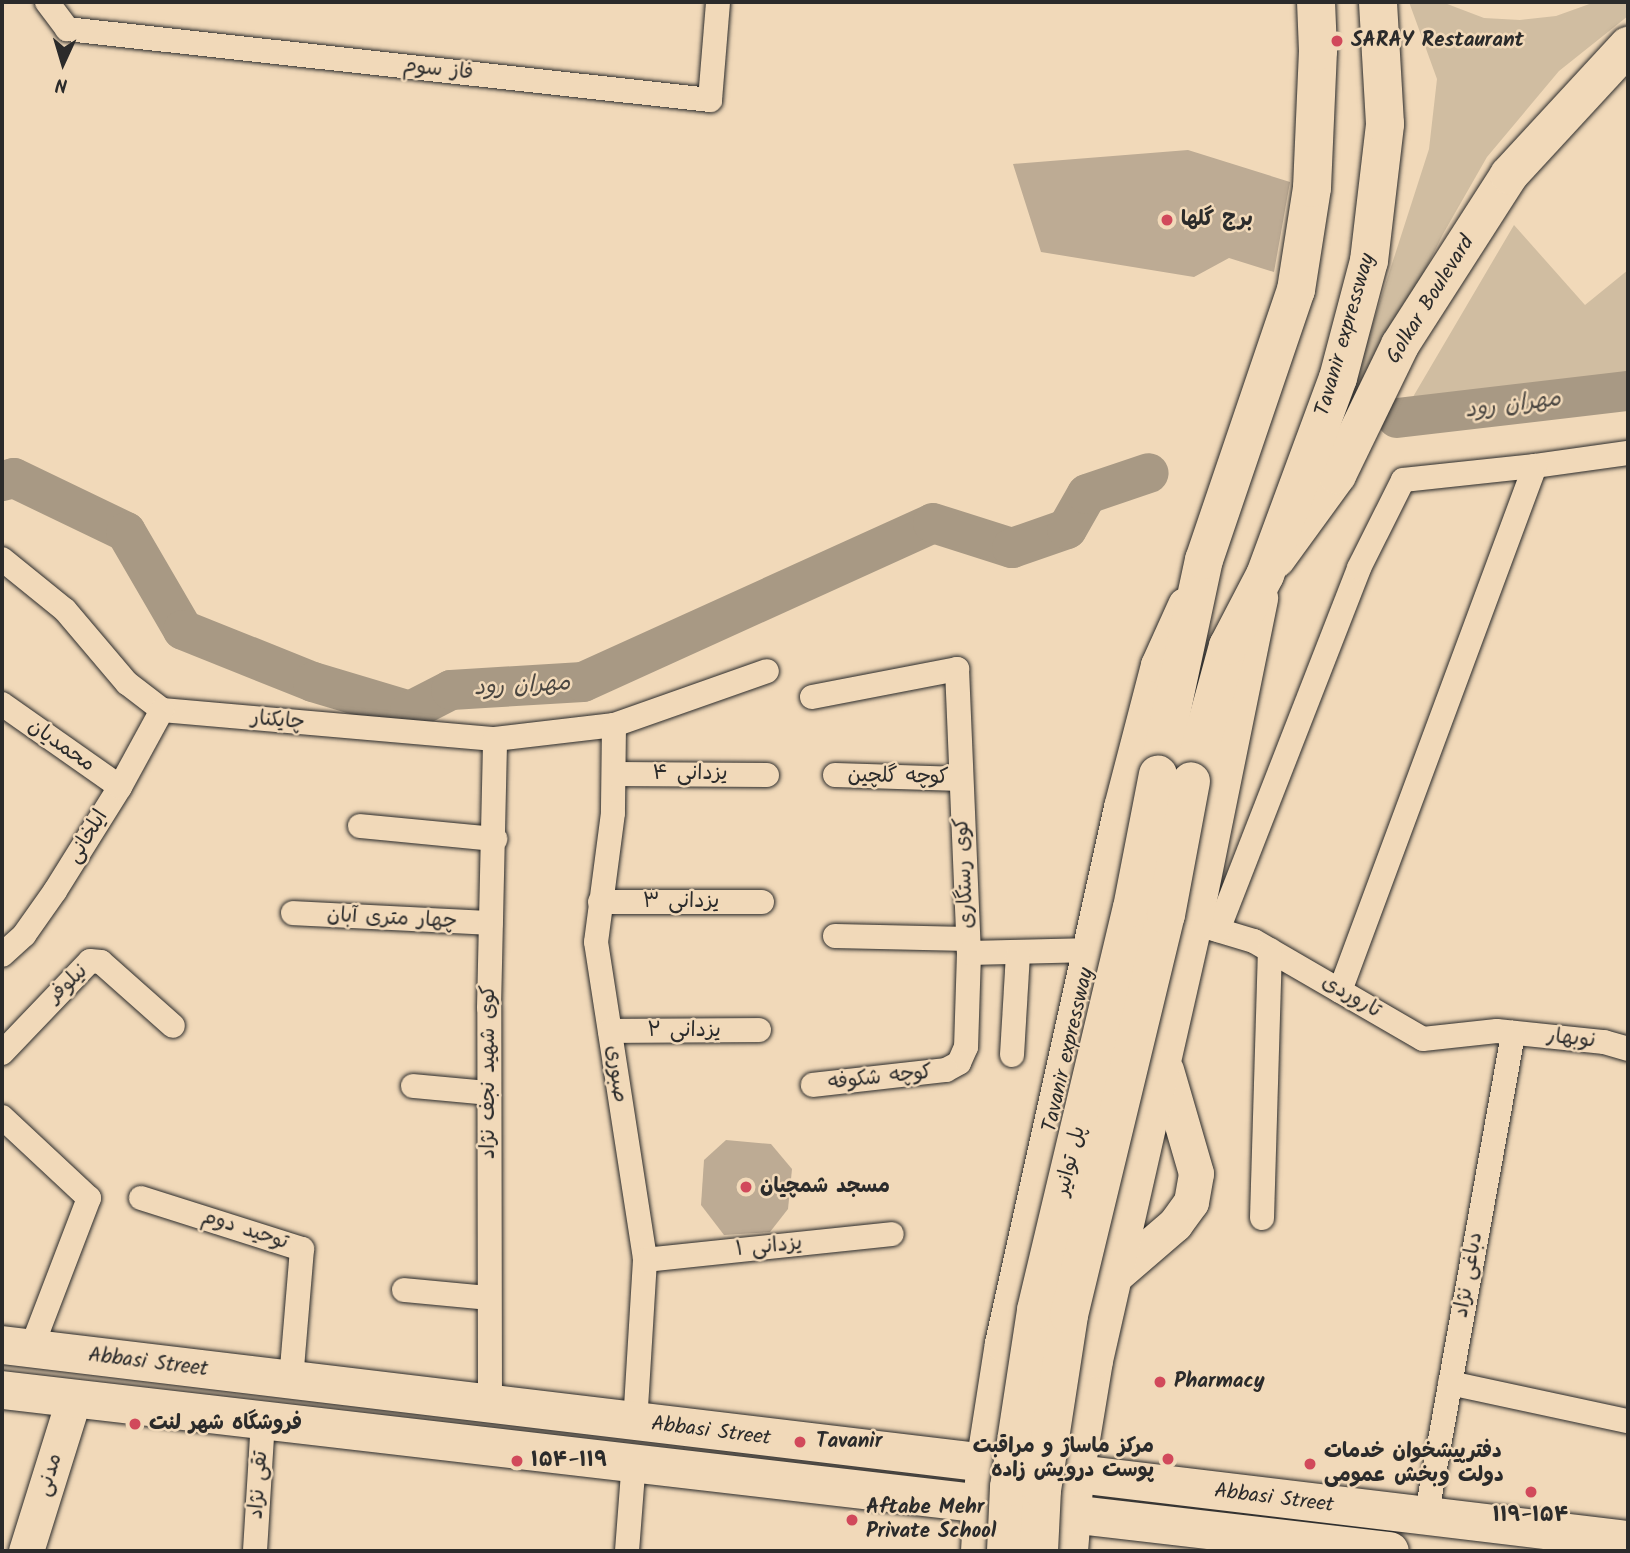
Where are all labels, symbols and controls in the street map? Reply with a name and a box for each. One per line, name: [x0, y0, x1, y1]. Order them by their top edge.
north arrow: [28, 28, 98, 98]
place label: SARAY Restaurant: [1351, 28, 1524, 54]
marker: SARAY Restaurant: [1329, 33, 1345, 49]
street label: فاز سوم: [402, 54, 474, 86]
text: N: [55, 69, 69, 99]
place label: برج گلها: [1181, 207, 1253, 233]
marker: برج گلها: [1159, 212, 1175, 228]
street label: Golkar Boulevard: [1382, 231, 1480, 369]
street label: Tavanir expressway: [1311, 251, 1381, 419]
water label: مهران رود: [1463, 385, 1563, 425]
water label: مهران رود: [473, 670, 571, 702]
street label: چایکنار: [250, 706, 306, 736]
street label: محمدیان: [23, 714, 99, 778]
street label: یزدانی ۴: [652, 761, 728, 787]
street label: کوچه گلچین: [847, 764, 949, 790]
street label: ایلخانی: [62, 806, 114, 868]
street label: کوی رستگاری: [950, 817, 980, 929]
street label: یزدانی ۳: [643, 889, 719, 915]
street label: چهار متری آبان: [326, 903, 458, 935]
street label: نیلوفر: [43, 959, 93, 1009]
street label: Tavanir expressway: [1038, 965, 1100, 1135]
street label: تاروردی: [1317, 970, 1385, 1024]
street label: کوی شهید نجف نژاد: [476, 985, 502, 1159]
street label: یزدانی ۲: [647, 1018, 721, 1044]
street label: نوبهار: [1545, 1024, 1597, 1054]
street label: صبوری: [600, 1044, 632, 1104]
street label: کوچه شکوفه: [827, 1060, 933, 1096]
street label: پل توانیر: [1050, 1124, 1092, 1198]
place label: مسجد شمچیان: [760, 1174, 890, 1200]
marker: مسجد شمچیان: [738, 1179, 754, 1195]
street label: توحید دوم: [199, 1204, 291, 1256]
street label: دباغی نژاد: [1449, 1230, 1489, 1320]
street label: یزدانی ۱: [734, 1231, 804, 1263]
street label: Abbasi Street: [87, 1343, 209, 1383]
place label: Pharmacy: [1174, 1369, 1265, 1395]
marker: Pharmacy: [1152, 1374, 1168, 1390]
place label: فروشگاه شهر لنت: [149, 1411, 302, 1437]
street label: Abbasi Street: [650, 1412, 772, 1452]
marker: فروشگاه شهر لنت: [127, 1416, 143, 1432]
place label: Tavanir: [816, 1429, 882, 1455]
marker: Tavanir: [790, 1432, 810, 1452]
place label: مرکز ماساژ و مراقبت پوست درویش زاده: [973, 1434, 1154, 1484]
place label: دفترپیشخوان خدمات دولت وبخش عمومی: [1324, 1439, 1504, 1489]
place label: ۱۵۴-۱۱۹: [531, 1448, 608, 1474]
street label: مدنی: [32, 1450, 68, 1500]
street label: تقی نژاد: [244, 1450, 274, 1520]
marker: مرکز ماساژ و مراقبت پوست درویش زاده: [1160, 1451, 1176, 1467]
marker: ۱۵۴-۱۱۹: [509, 1453, 525, 1469]
marker: دفترپیشخوان خدمات دولت وبخش عمومی: [1302, 1456, 1318, 1472]
street label: Abbasi Street: [1213, 1479, 1335, 1519]
marker: ۱۱۹-۱۵۴: [1523, 1484, 1539, 1500]
place label: Aftabe Mehr Private School: [866, 1495, 996, 1545]
place label: ۱۱۹-۱۵۴: [1493, 1503, 1569, 1529]
marker: Aftabe Mehr Private School: [844, 1512, 860, 1528]

